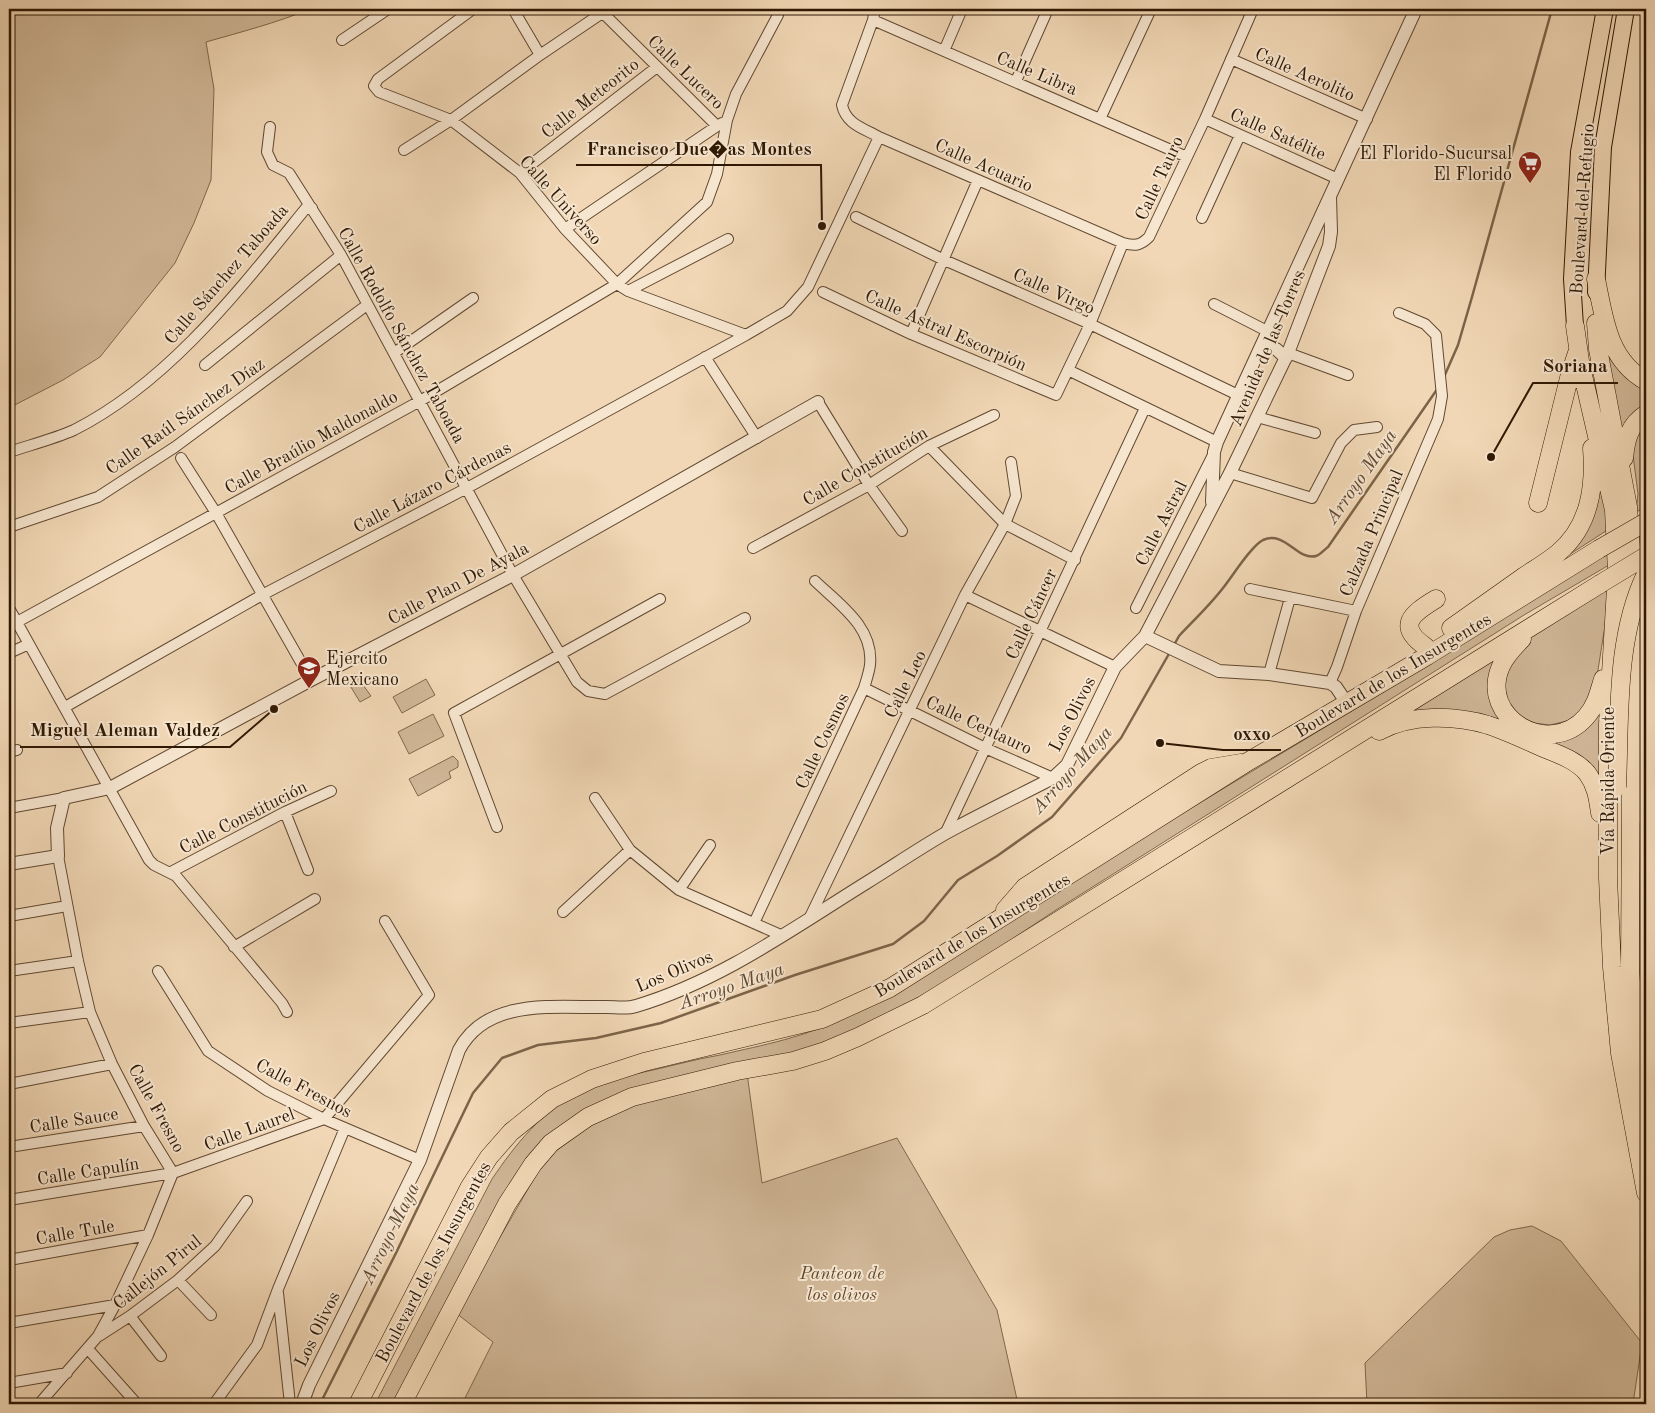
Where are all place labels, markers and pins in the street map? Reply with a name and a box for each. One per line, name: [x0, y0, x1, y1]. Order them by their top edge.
callout: Francisco Due�as Montes: [576, 131, 821, 165]
place label: El Florido-Sucursal El Florido: [1359, 145, 1512, 184]
supermarket icon: El Florido-Sucursal El Florido: [1517, 150, 1543, 184]
callout: Soriana: [1533, 349, 1618, 383]
place label: Ejercito Mexicano: [326, 650, 399, 689]
school or university icon: Ejercito Mexicano: [296, 655, 322, 689]
callout: Miguel Aleman Valdez: [20, 713, 230, 747]
callout: oxxo: [1223, 716, 1281, 750]

